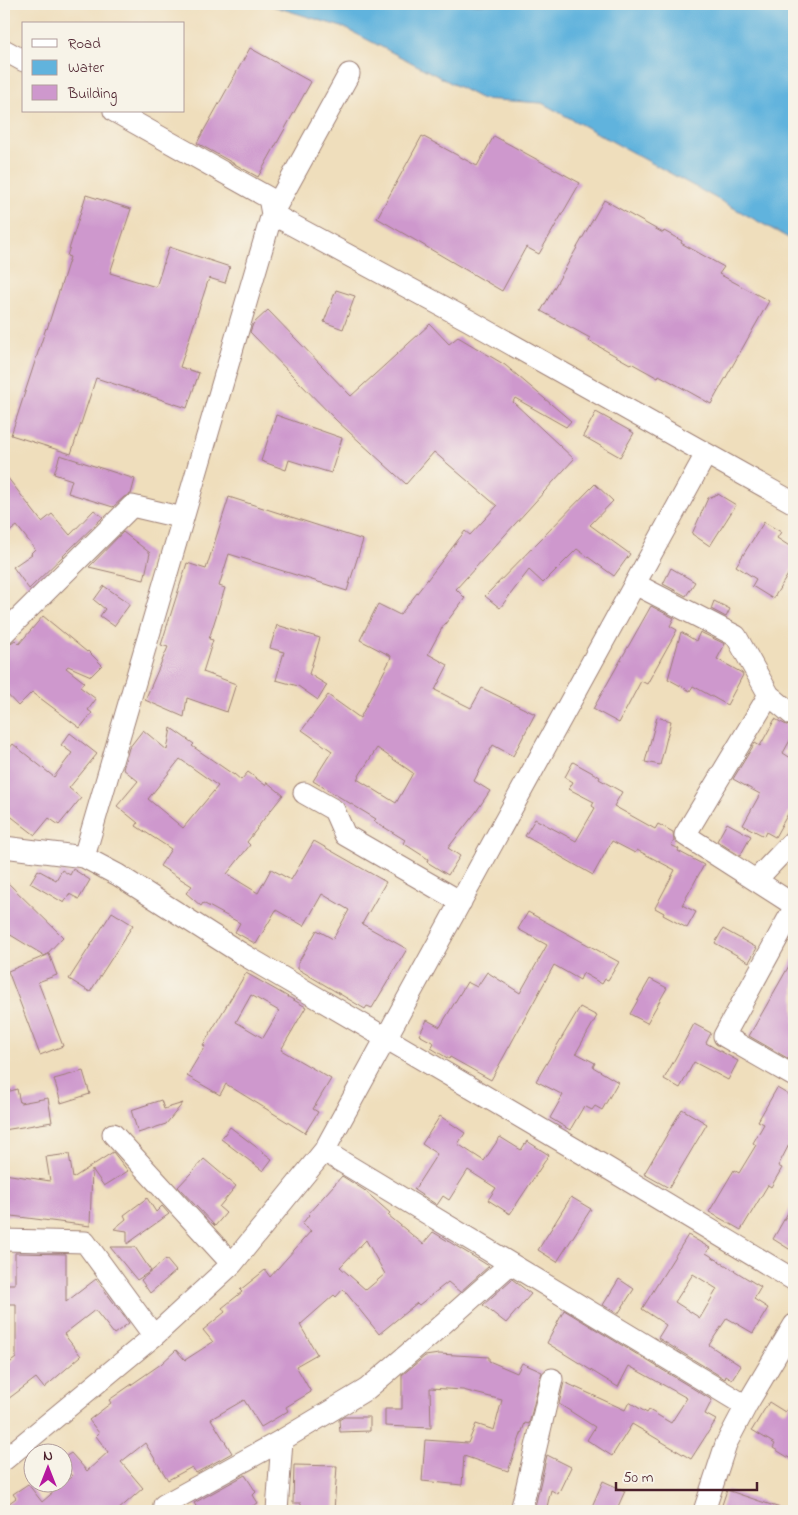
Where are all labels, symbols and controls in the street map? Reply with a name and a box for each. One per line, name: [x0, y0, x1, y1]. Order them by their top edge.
legend: [22, 22, 185, 112]
text: Road: [68, 33, 101, 55]
text: Water: [68, 57, 104, 79]
text: Building: [67, 83, 117, 106]
north arrow: [22, 1442, 72, 1492]
text: N: [43, 1446, 53, 1467]
scale bar: [616, 1460, 757, 1492]
text: 50 m: [623, 1467, 654, 1489]

